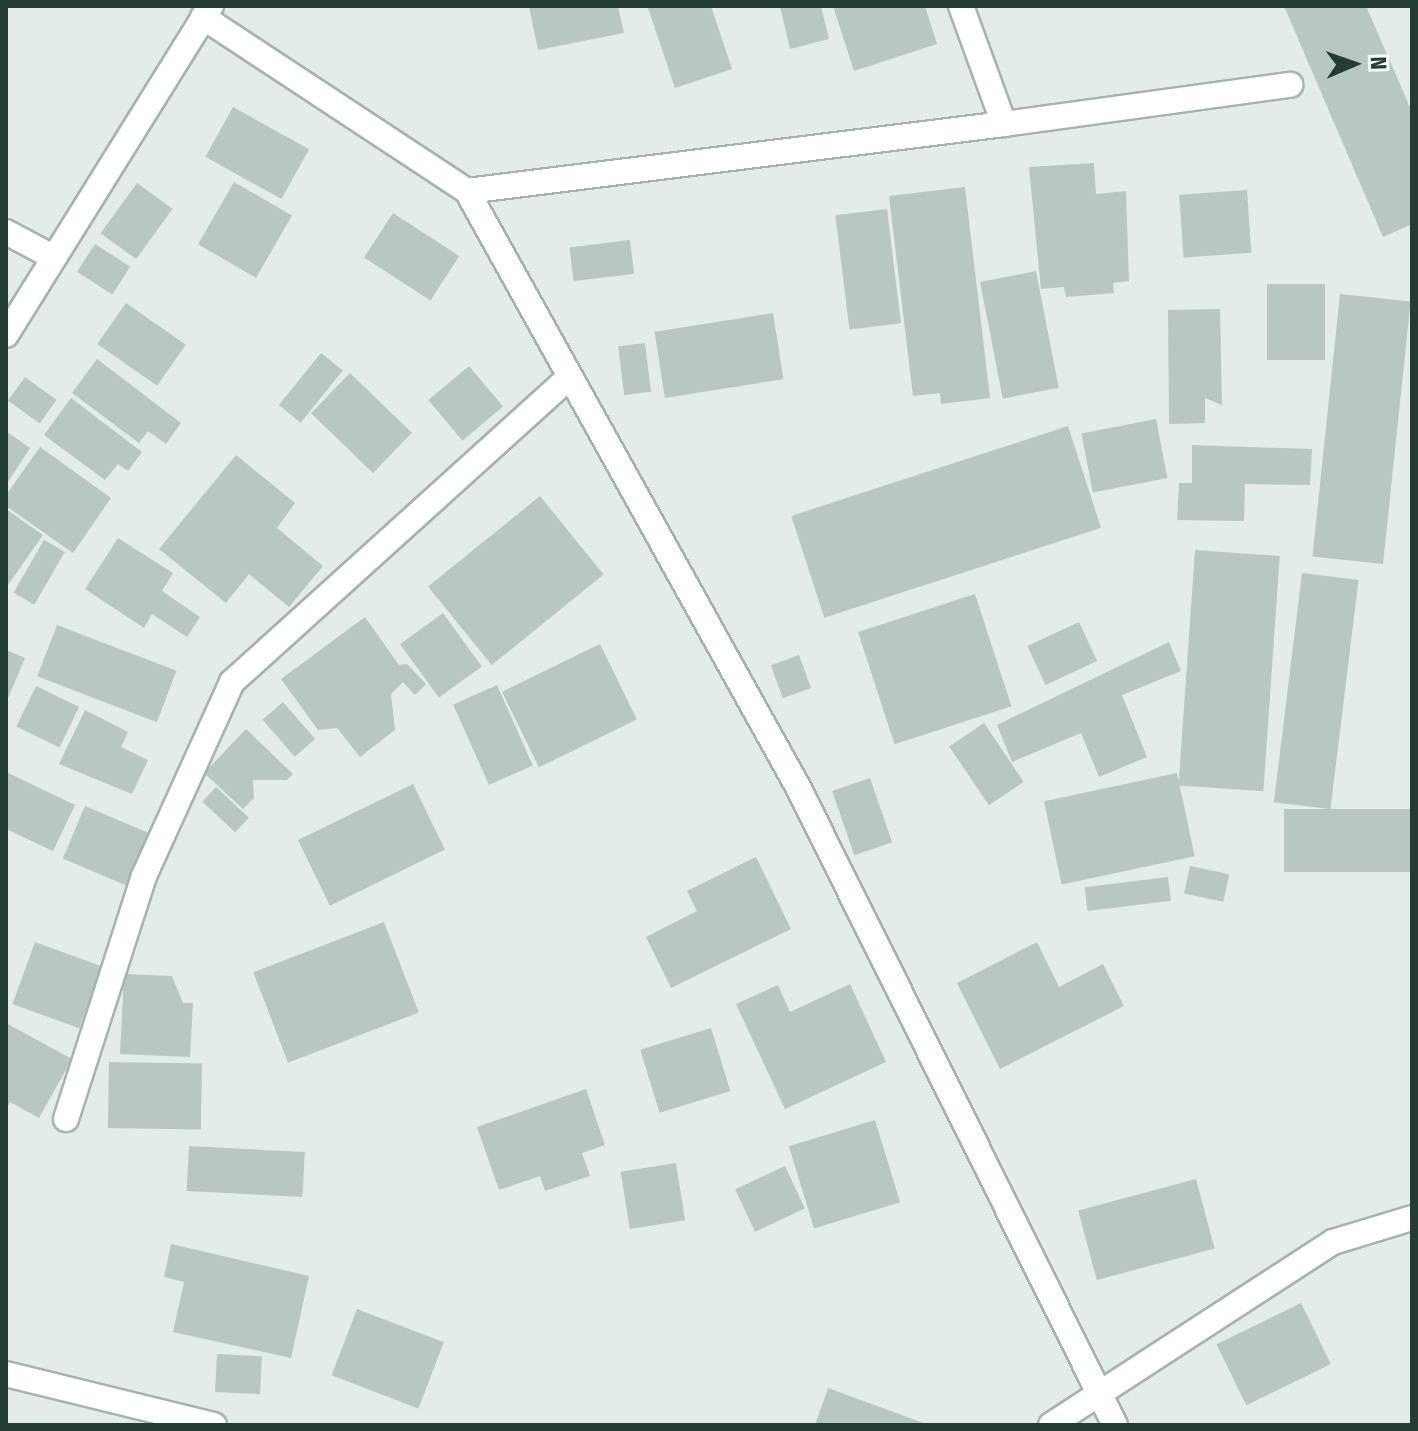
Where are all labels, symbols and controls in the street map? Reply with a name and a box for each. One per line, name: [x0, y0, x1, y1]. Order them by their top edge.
north arrow: [1314, 24, 1394, 104]
text: N: [1365, 56, 1392, 70]

